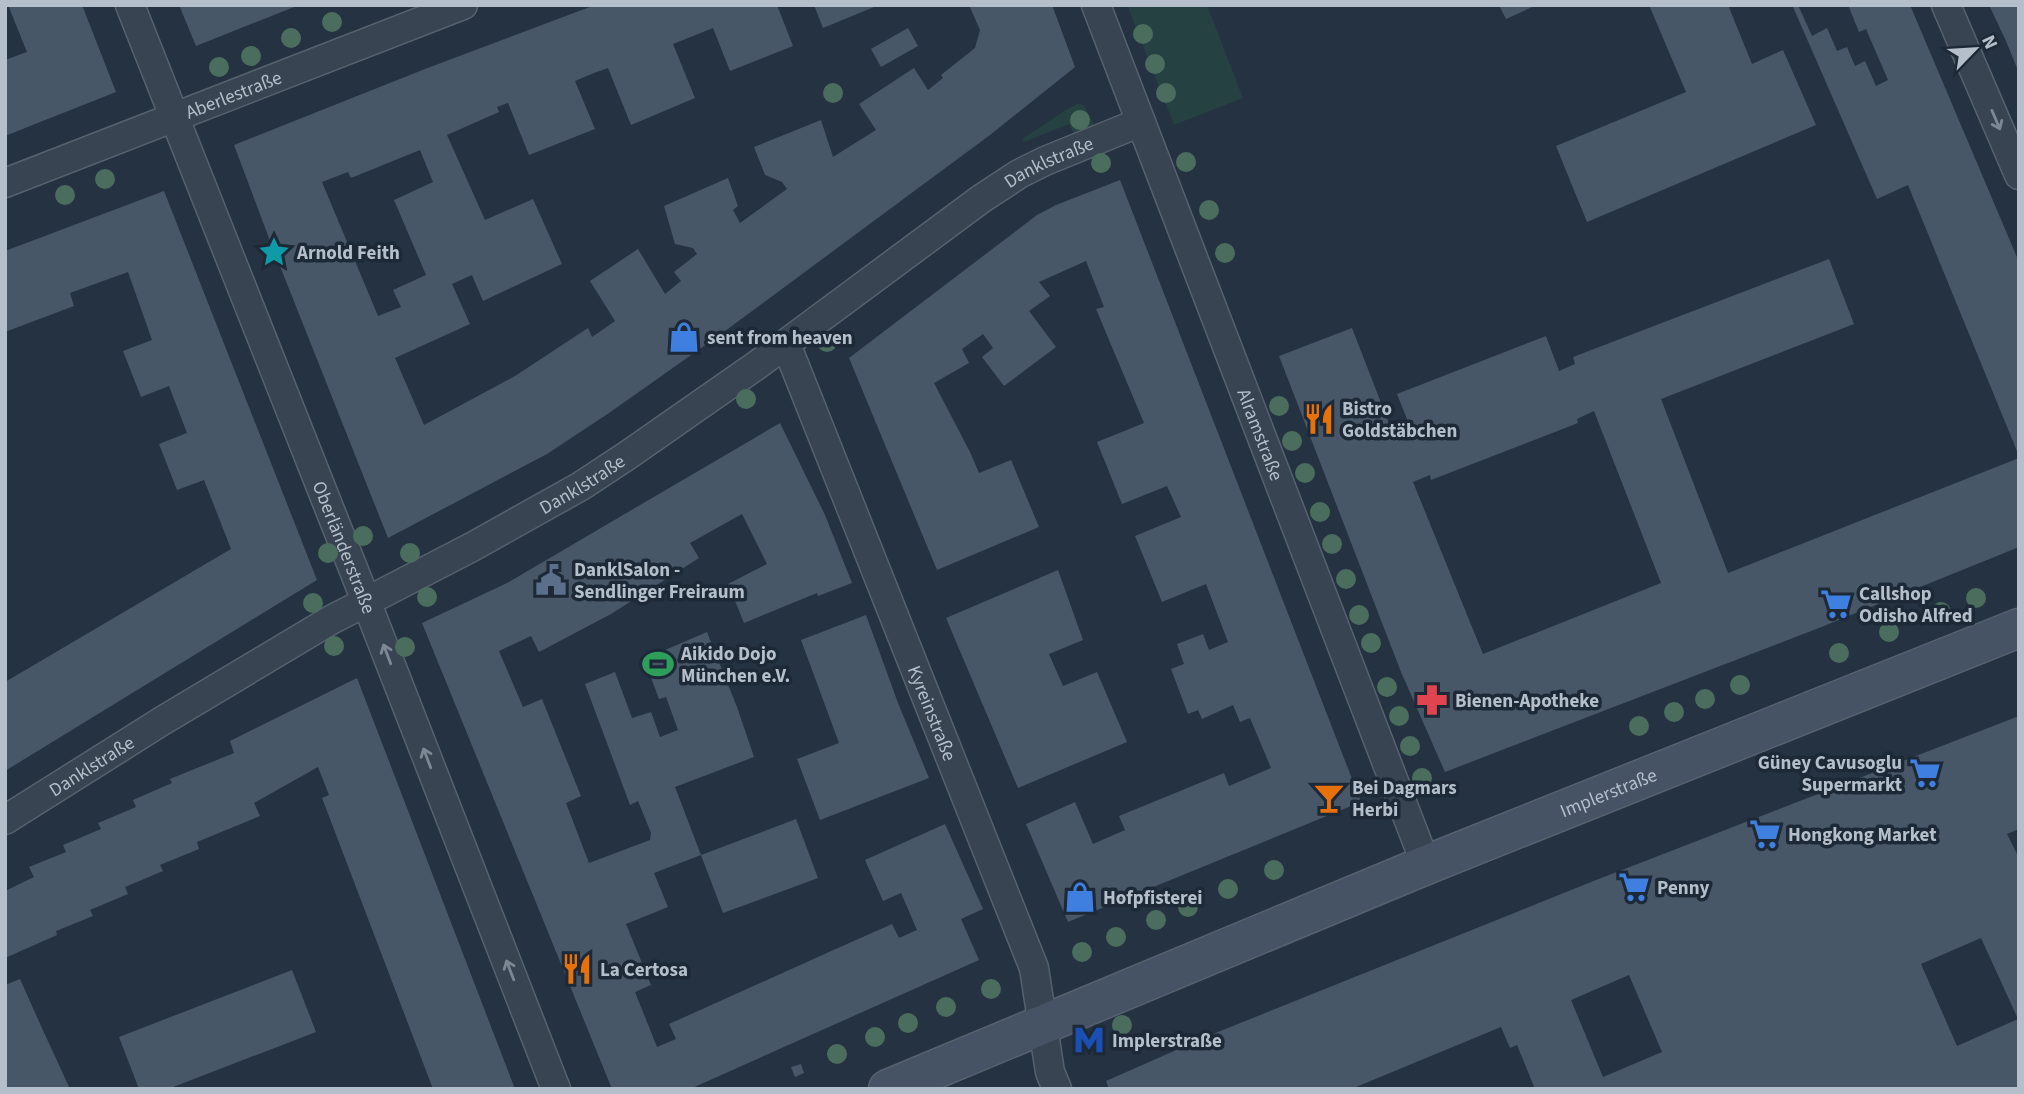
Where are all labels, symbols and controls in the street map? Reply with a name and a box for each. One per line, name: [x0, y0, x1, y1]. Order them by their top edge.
north arrow: [1940, 14, 2010, 84]
text: N: [1974, 31, 2004, 54]
street label: Aberlestraße: [182, 65, 286, 127]
one-way arrow: [1990, 109, 2003, 130]
street label: Danklstraße: [999, 131, 1098, 195]
place icon: Arnold Feith: [257, 235, 291, 269]
place label: Arnold Feith: [296, 240, 400, 267]
shop icon: sent from heaven: [667, 320, 701, 354]
place label: sent from heaven: [707, 325, 853, 352]
street label: Alramstraße: [1229, 385, 1289, 485]
place label: Bistro Goldstäbchen: [1342, 396, 1457, 445]
restaurant icon: Bistro Goldstäbchen: [1302, 402, 1336, 436]
street label: Danklstraße: [535, 449, 631, 522]
street label: Oberländerstraße: [305, 477, 382, 618]
place label: DanklSalon - Sendlinger Freiraum: [574, 557, 745, 606]
public building icon: DanklSalon - Sendlinger Freiraum: [534, 563, 568, 597]
place label: Callshop Odisho Alfred: [1859, 581, 1973, 630]
supermarket icon: Callshop Odisho Alfred: [1819, 587, 1853, 621]
place label: Aikido Dojo München e.V.: [680, 641, 790, 690]
one-way arrow: [380, 644, 393, 666]
sports icon: Aikido Dojo München e.V.: [641, 647, 675, 681]
street label: Kyreinstraße: [900, 662, 962, 765]
pharmacy icon: Bienen-Apotheke: [1415, 683, 1449, 717]
place label: Bienen-Apotheke: [1455, 688, 1599, 715]
street label: Danklstraße: [44, 730, 140, 804]
one-way arrow: [420, 747, 433, 769]
place label: Güney Cavusoglu Supermarkt: [1758, 750, 1902, 799]
supermarket icon: Güney Cavusoglu Supermarkt: [1908, 756, 1942, 790]
street label: Implerstraße: [1556, 762, 1661, 825]
place label: Bei Dagmars Herbi: [1352, 775, 1457, 824]
bar icon: Bei Dagmars Herbi: [1312, 781, 1346, 815]
supermarket icon: Hongkong Market: [1748, 817, 1782, 851]
place label: Hongkong Market: [1788, 822, 1936, 849]
supermarket icon: Penny: [1617, 870, 1651, 904]
place label: Penny: [1657, 875, 1710, 902]
shop icon: Hofpfisterei: [1063, 880, 1097, 914]
place label: Hofpfisterei: [1103, 885, 1203, 912]
restaurant icon: La Certosa: [560, 952, 594, 986]
place label: La Certosa: [600, 957, 688, 984]
one-way arrow: [503, 959, 516, 981]
metro station icon: Implerstraße: [1072, 1023, 1106, 1057]
place label: Implerstraße: [1112, 1028, 1222, 1055]

